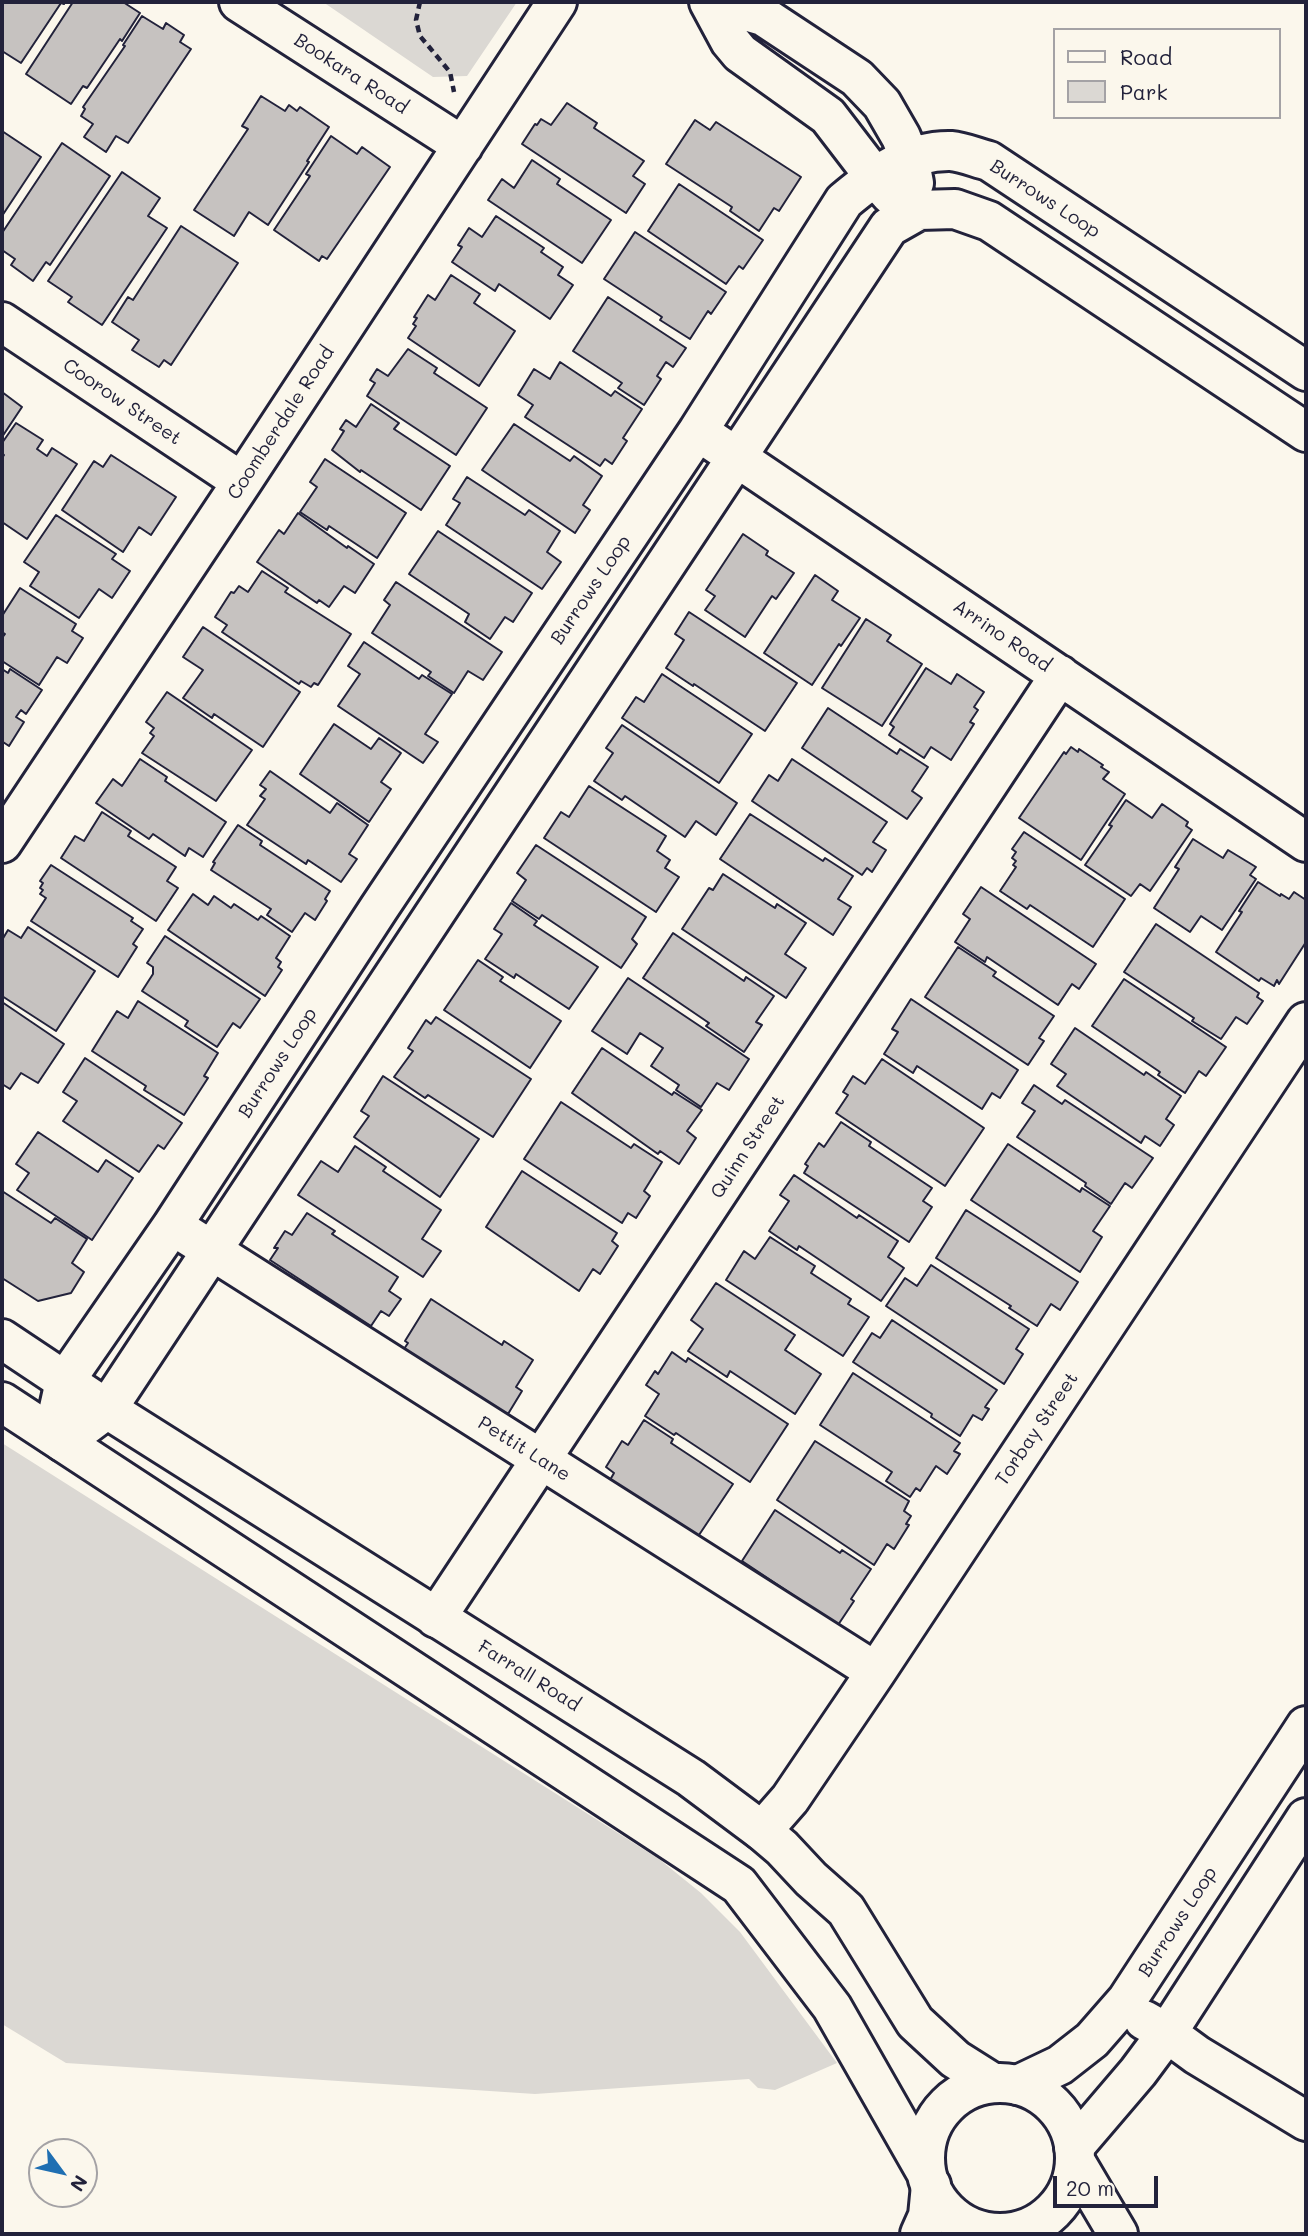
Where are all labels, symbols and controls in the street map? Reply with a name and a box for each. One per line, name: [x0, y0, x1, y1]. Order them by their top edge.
legend: [1052, 28, 1280, 119]
street label: Bookara Road: [290, 29, 412, 119]
text: Road: [1120, 43, 1172, 70]
text: Park: [1120, 78, 1168, 105]
street label: Burrows Loop: [986, 155, 1104, 243]
street label: Coomberdale Road: [223, 342, 339, 504]
street label: Coorow Street: [58, 354, 186, 450]
street label: Burrows Loop: [546, 531, 636, 649]
street label: Arrino Road: [949, 595, 1055, 677]
street label: Burrows Loop: [234, 1004, 322, 1122]
street label: Quinn Street: [706, 1091, 790, 1203]
street label: Torbay Street: [991, 1368, 1083, 1490]
street label: Pettit Lane: [474, 1412, 574, 1486]
street label: Farrall Road: [474, 1636, 584, 1716]
street label: Burrows Loop: [1134, 1863, 1222, 1981]
north arrow: [28, 2138, 98, 2208]
scale bar: [1056, 2162, 1161, 2206]
text: N: [65, 2171, 94, 2196]
text: 20 m: [1066, 2174, 1114, 2201]

